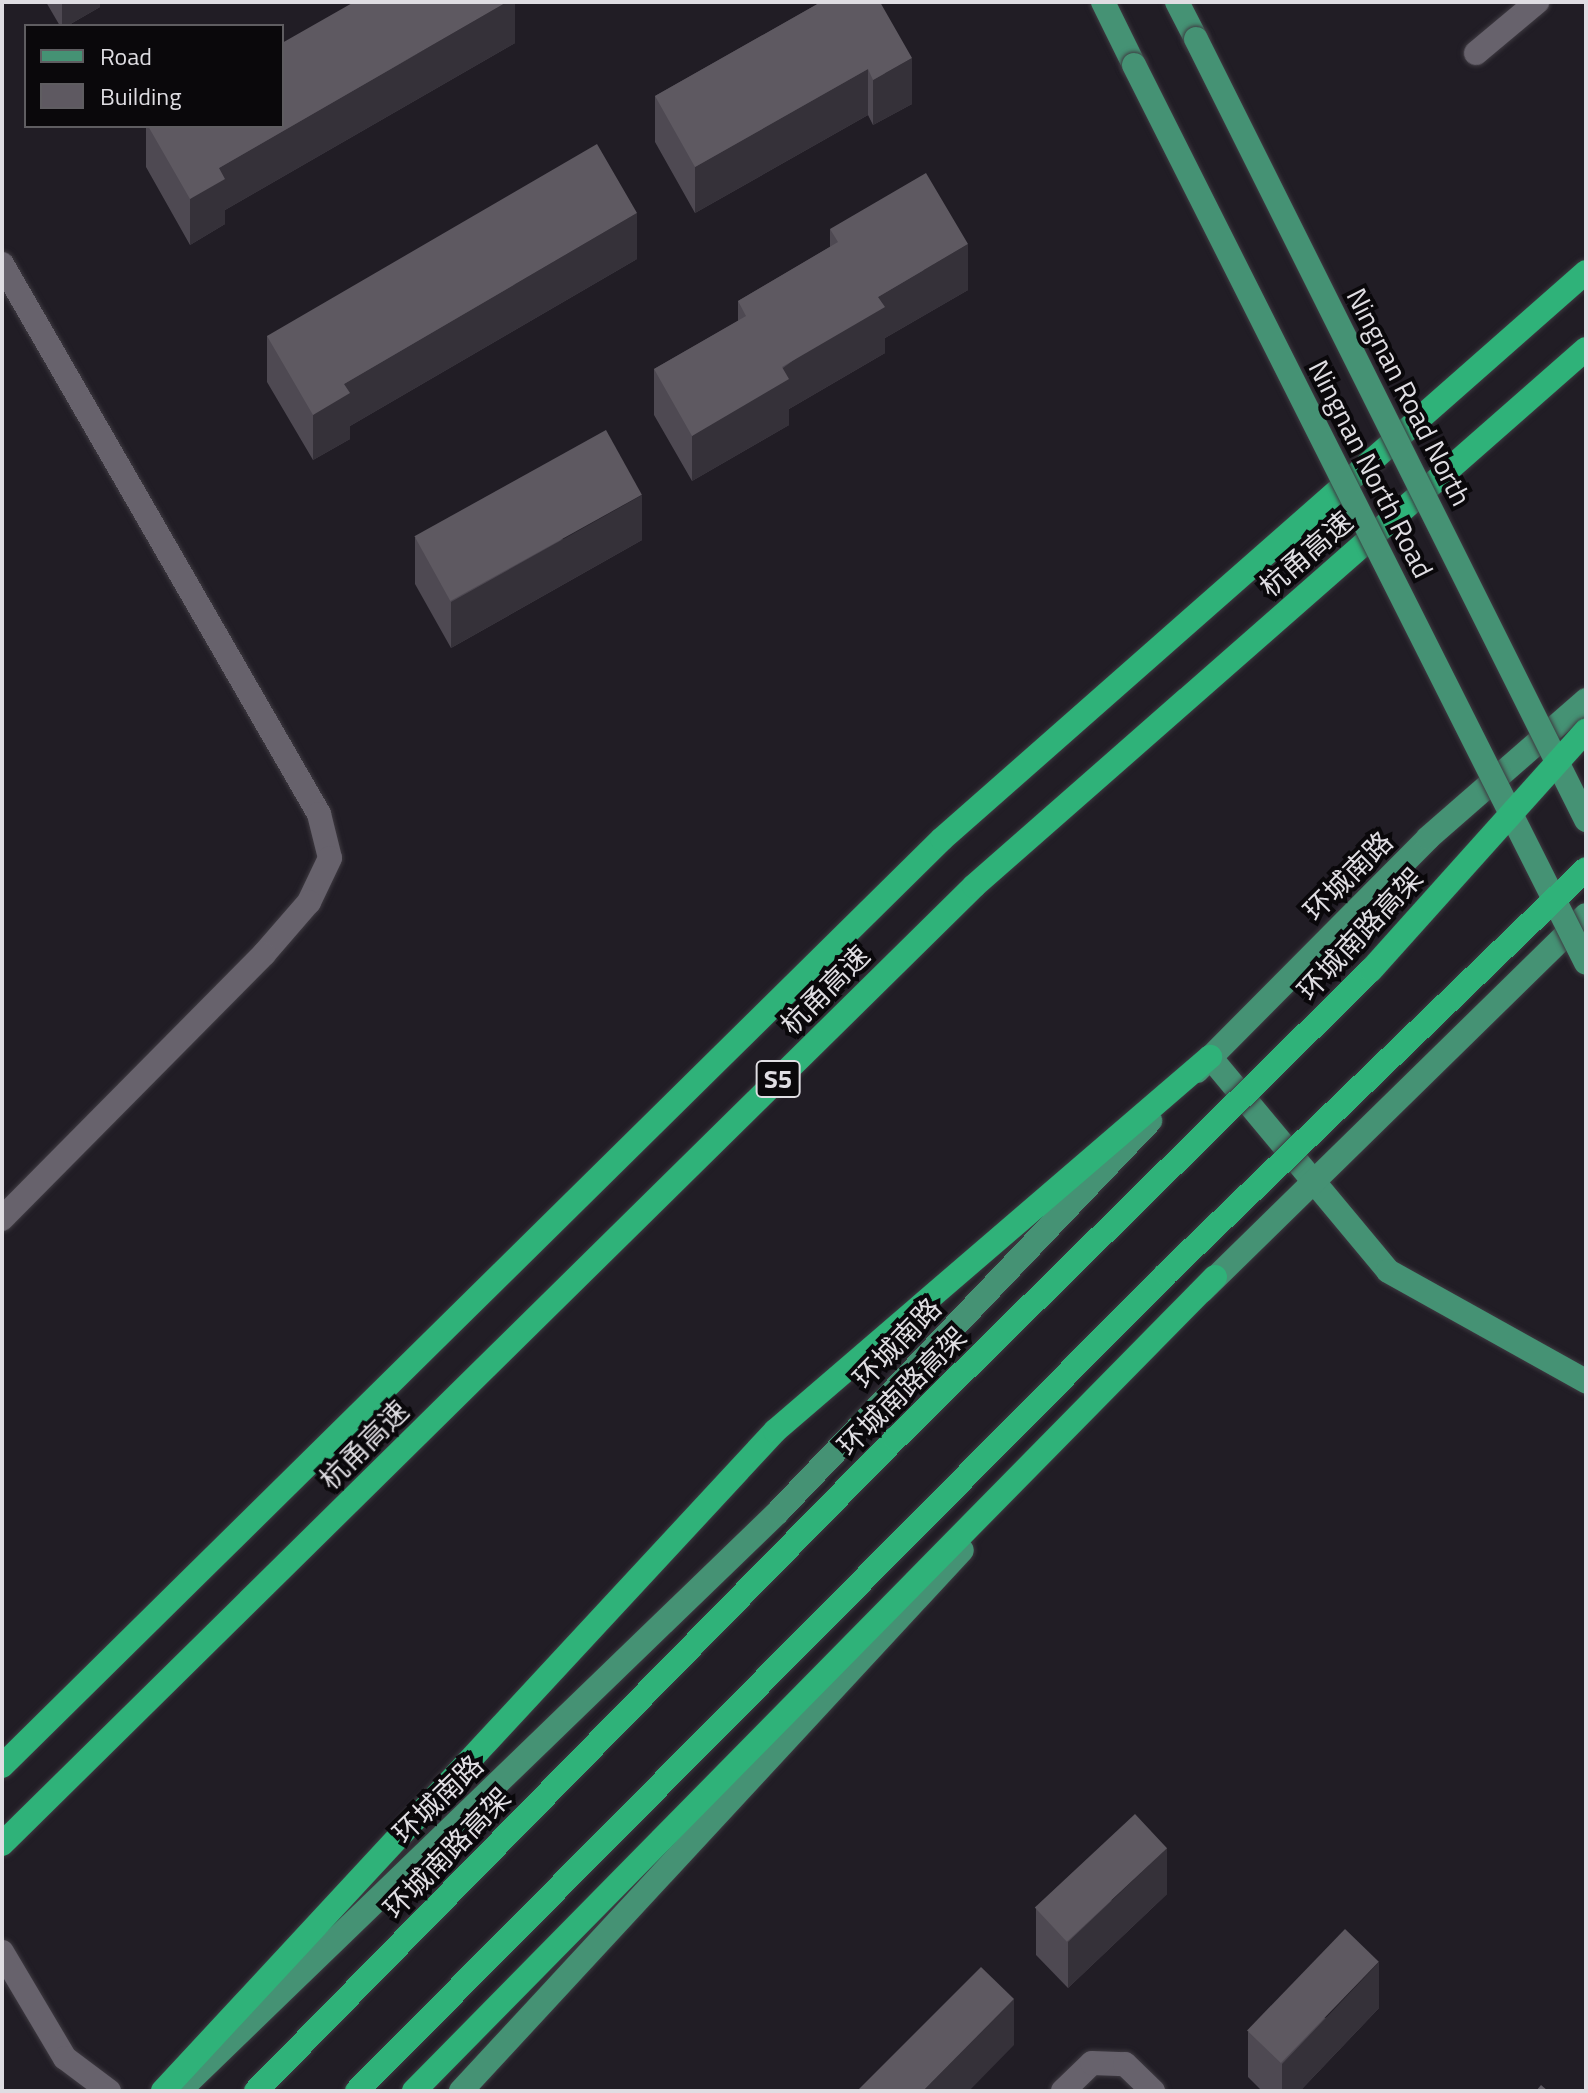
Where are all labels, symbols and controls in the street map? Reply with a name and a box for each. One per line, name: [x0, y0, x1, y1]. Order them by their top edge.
legend: [24, 24, 284, 128]
text: Road: [100, 38, 152, 74]
text: Building: [100, 78, 182, 114]
street label: Ningnan Road North: [1340, 283, 1478, 511]
street label: Ningnan North Road: [1302, 355, 1440, 583]
street label: 杭甬高速: [1253, 505, 1359, 603]
street label: 环城南路: [1297, 825, 1399, 927]
street label: 环城南路高架: [1290, 861, 1430, 1007]
street label: 杭甬高速: [774, 939, 876, 1041]
road number: S5: [754, 1057, 802, 1101]
street label: 环城南路: [846, 1291, 948, 1395]
street label: 环城南路高架: [831, 1320, 973, 1462]
street label: 杭甬高速: [313, 1394, 415, 1496]
street label: 环城南路: [386, 1748, 490, 1850]
street label: 环城南路高架: [377, 1781, 517, 1925]

